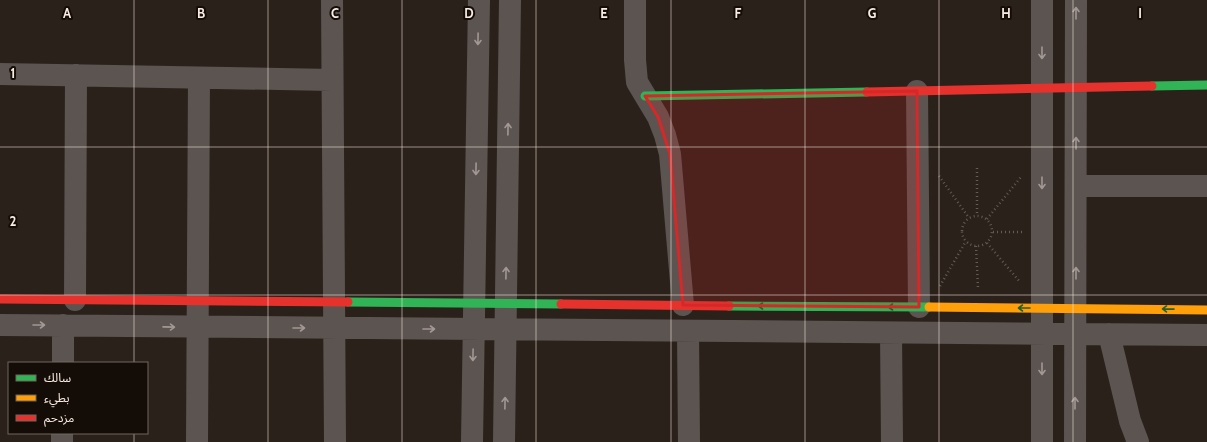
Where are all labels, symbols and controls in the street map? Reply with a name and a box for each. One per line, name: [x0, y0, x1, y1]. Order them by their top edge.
text: A: [63, 5, 72, 21]
text: B: [197, 5, 205, 21]
text: C: [331, 5, 339, 21]
text: D: [464, 5, 474, 21]
text: E: [600, 5, 608, 21]
text: F: [735, 5, 742, 21]
text: G: [868, 5, 877, 21]
text: H: [1001, 5, 1011, 21]
text: I: [1138, 5, 1142, 21]
one-way arrow: [1072, 7, 1080, 20]
one-way arrow: [474, 32, 482, 45]
one-way arrow: [1038, 46, 1046, 59]
text: 1: [11, 65, 15, 81]
one-way arrow: [504, 123, 512, 136]
one-way arrow: [1072, 137, 1080, 150]
one-way arrow: [472, 162, 480, 175]
one-way arrow: [1038, 176, 1046, 189]
text: 2: [10, 213, 17, 229]
one-way arrow: [502, 267, 510, 280]
one-way arrow: [1072, 267, 1080, 280]
one-way arrow: [758, 302, 771, 310]
one-way arrow: [888, 303, 901, 311]
one-way arrow: [1018, 304, 1031, 312]
one-way arrow: [1162, 305, 1175, 313]
one-way arrow: [32, 321, 45, 329]
one-way arrow: [162, 323, 175, 331]
one-way arrow: [292, 324, 305, 331]
one-way arrow: [422, 325, 435, 333]
one-way arrow: [469, 348, 477, 361]
legend: [8, 362, 148, 434]
one-way arrow: [1038, 362, 1046, 375]
text: سالك: [44, 370, 71, 385]
text: بطيء: [44, 390, 70, 408]
one-way arrow: [501, 397, 509, 410]
one-way arrow: [1071, 397, 1079, 410]
text: مزدحم: [44, 410, 74, 427]

